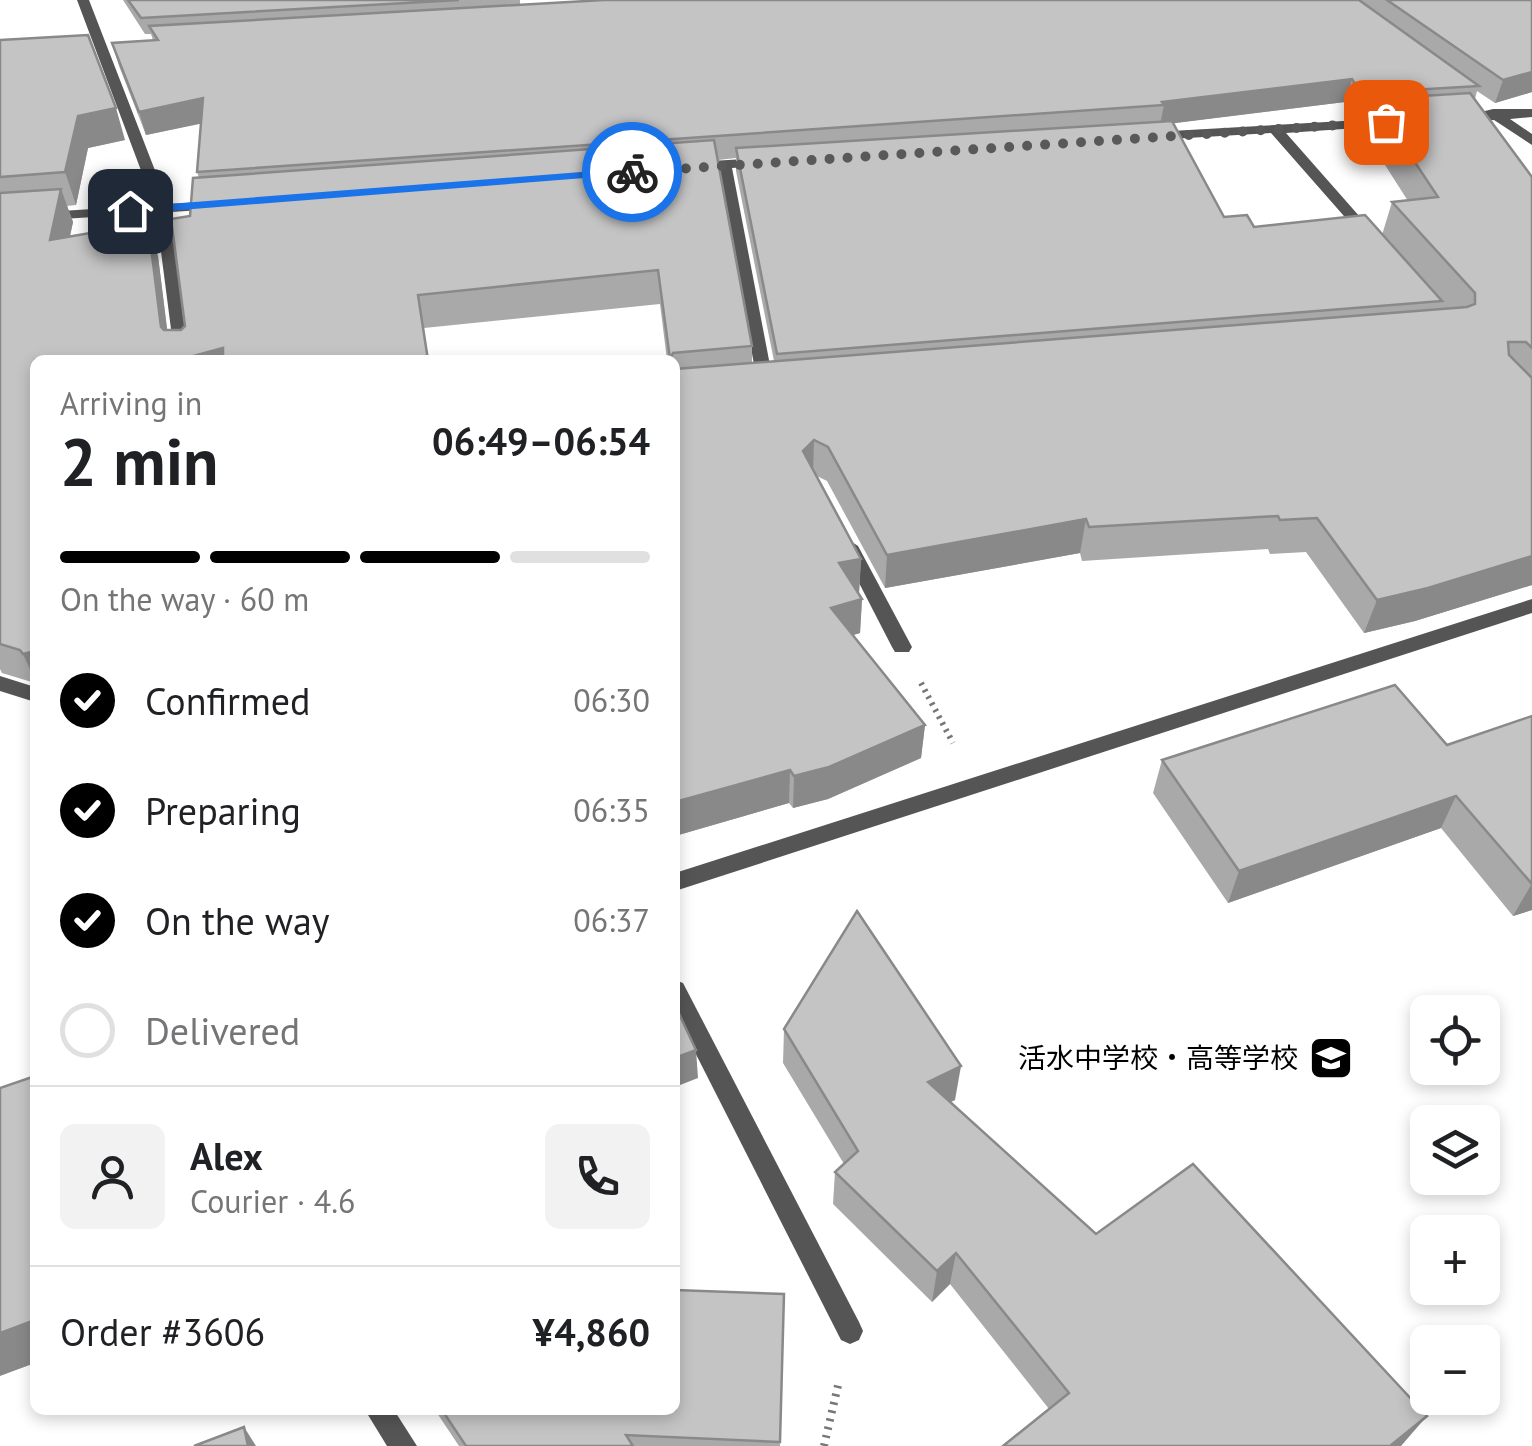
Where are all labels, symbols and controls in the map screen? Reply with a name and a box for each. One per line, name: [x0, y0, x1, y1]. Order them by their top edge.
pin: [1344, 80, 1429, 165]
icon: bag: [1359, 95, 1414, 150]
courier: [582, 122, 682, 222]
icon: bike: [605, 145, 660, 200]
pin: [88, 169, 173, 254]
icon: home: [103, 184, 158, 239]
text: Arriving in: [60, 382, 202, 424]
text: 06:49–06:54: [432, 416, 650, 465]
text: 2 min: [60, 419, 219, 503]
text: On the way · 60 m: [60, 578, 309, 620]
icon: check: [60, 673, 115, 728]
text: Confirmed: [145, 676, 311, 725]
text: 06:30: [573, 679, 650, 721]
icon: check: [60, 783, 115, 838]
text: Preparing: [145, 786, 301, 835]
text: 06:35: [573, 789, 650, 831]
icon: check: [60, 893, 115, 948]
text: On the way: [145, 896, 330, 945]
text: 06:37: [573, 899, 650, 941]
map controls: [1410, 995, 1500, 1415]
button: locate: [1410, 995, 1500, 1085]
text: Delivered: [145, 1006, 300, 1055]
school or university icon: 活水中学校・高等学校: [1308, 1035, 1354, 1081]
place label: 活水中学校・高等学校: [1018, 1039, 1298, 1076]
button: layers: [1410, 1105, 1500, 1195]
button: person: [60, 1124, 165, 1229]
button: phone: [545, 1124, 650, 1229]
text: Alex: [190, 1131, 263, 1180]
text: Courier · 4.6: [190, 1180, 356, 1222]
button: +: [1410, 1215, 1500, 1305]
text: Order #3606: [60, 1307, 265, 1356]
text: ¥4,860: [533, 1307, 650, 1356]
button: −: [1410, 1325, 1500, 1415]

